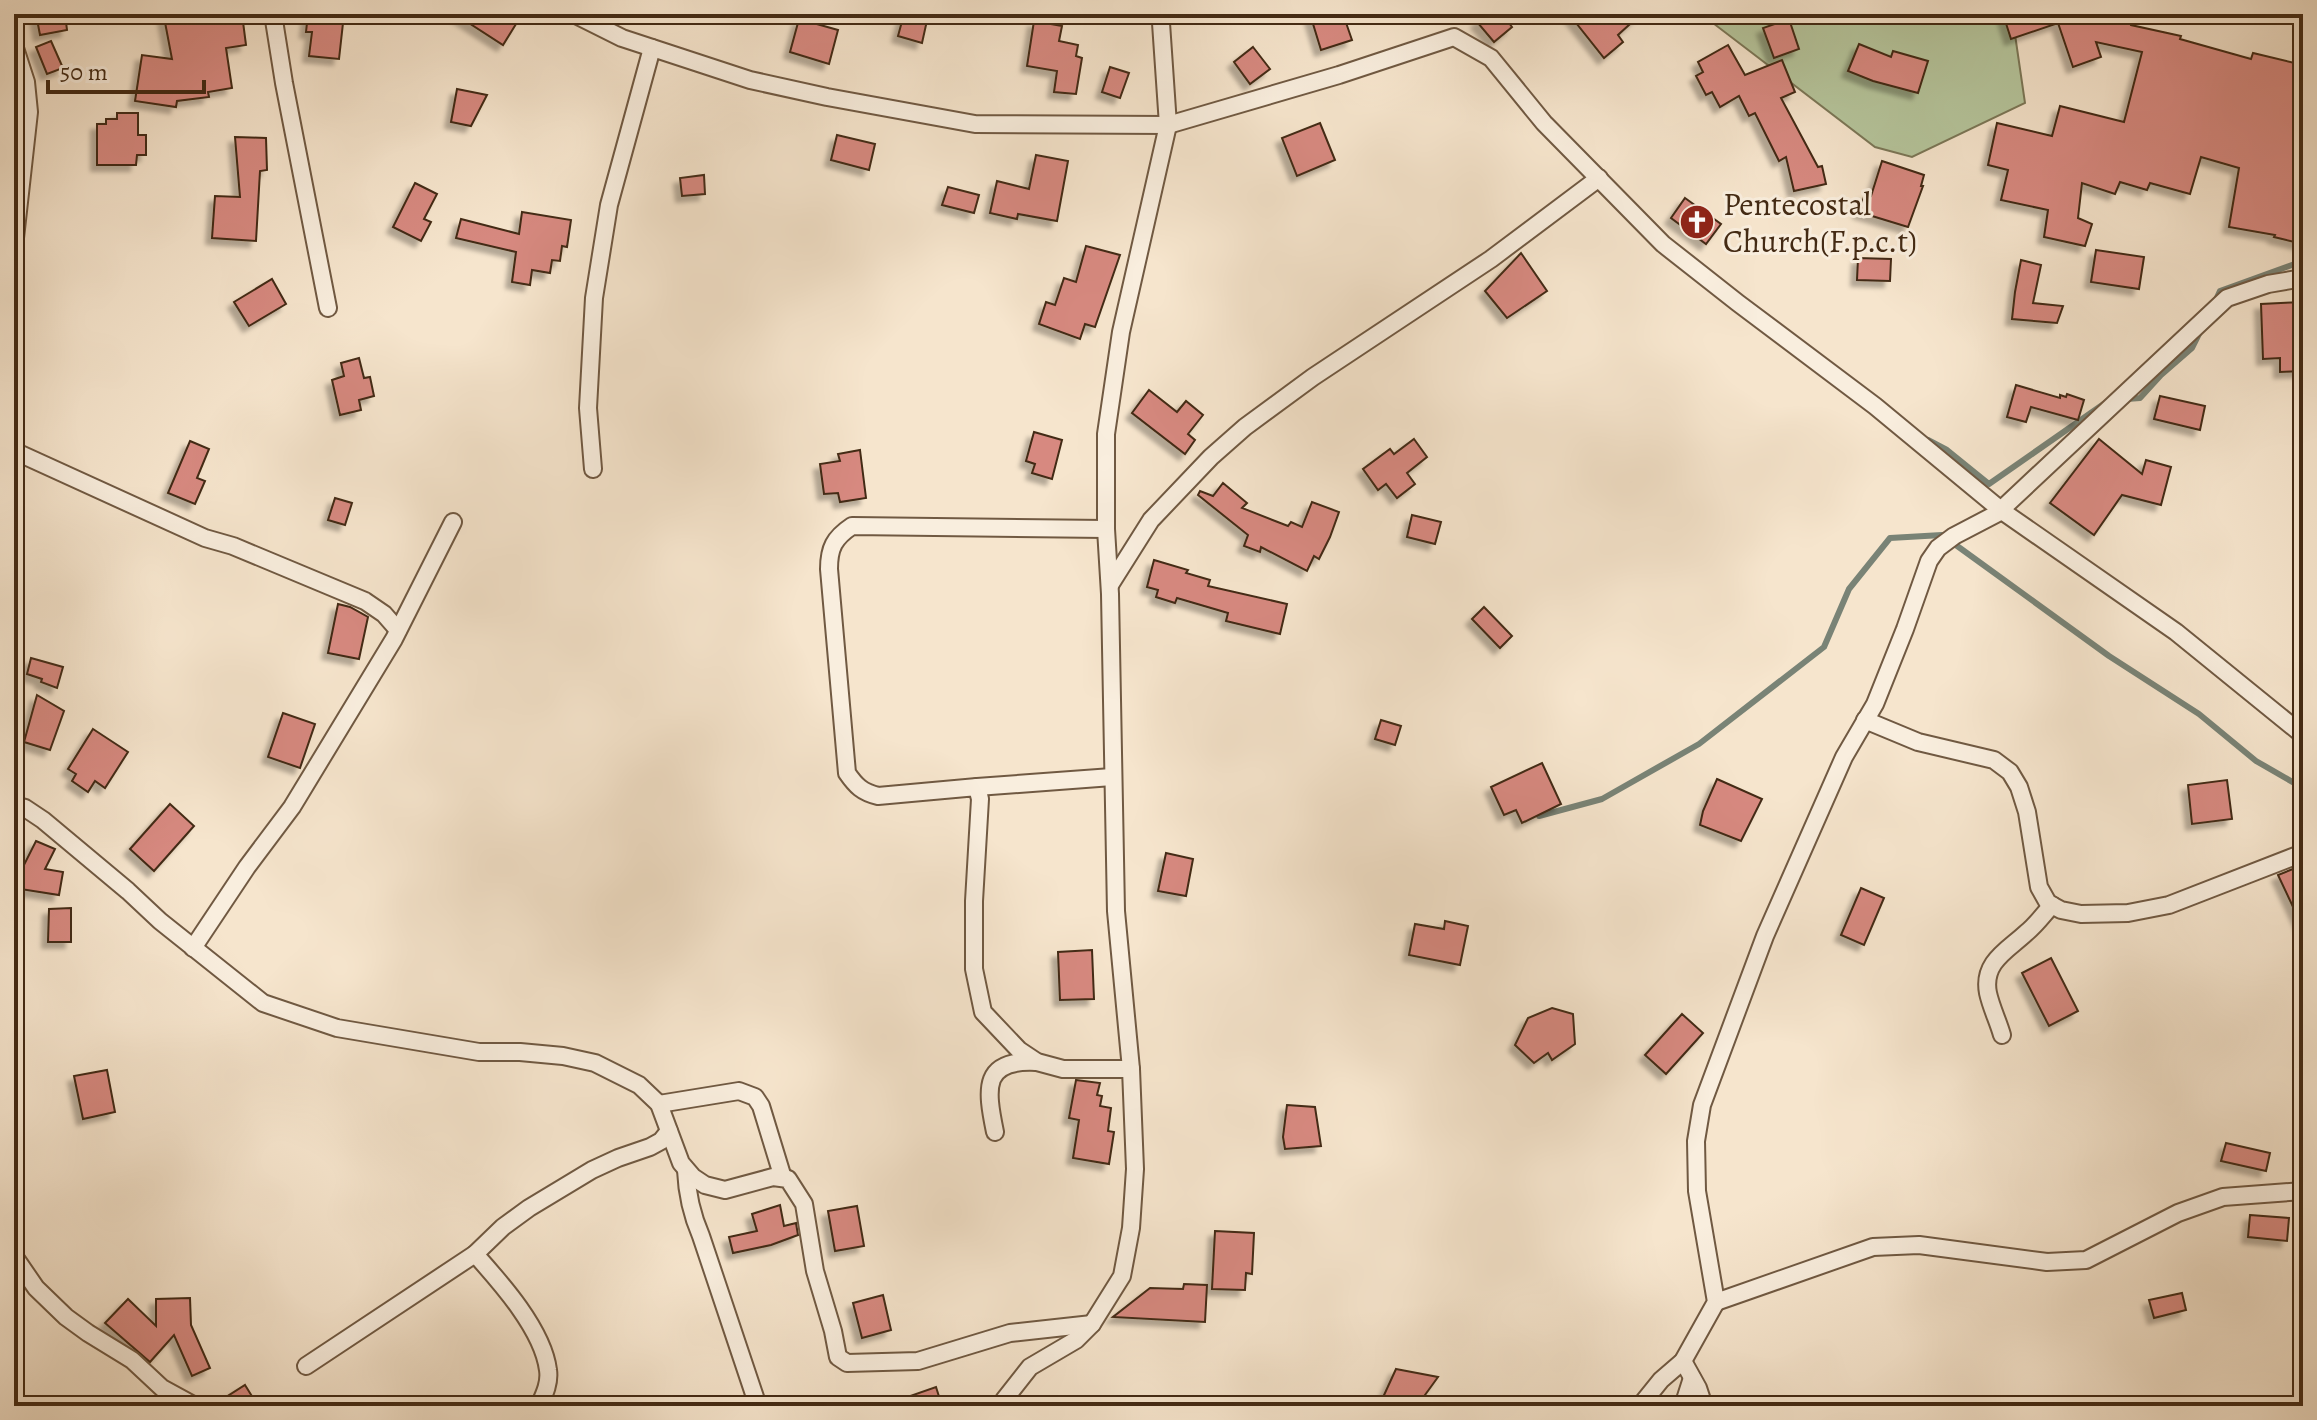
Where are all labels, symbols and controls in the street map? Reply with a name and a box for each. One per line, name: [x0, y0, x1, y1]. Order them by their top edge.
scale bar: [48, 44, 204, 94]
text: 50 m: [60, 56, 108, 88]
place label: Pentecostal Church(F.p.c.t): [1723, 182, 1917, 263]
church icon: Pentecostal Church(F.p.c.t): [1678, 203, 1716, 241]

